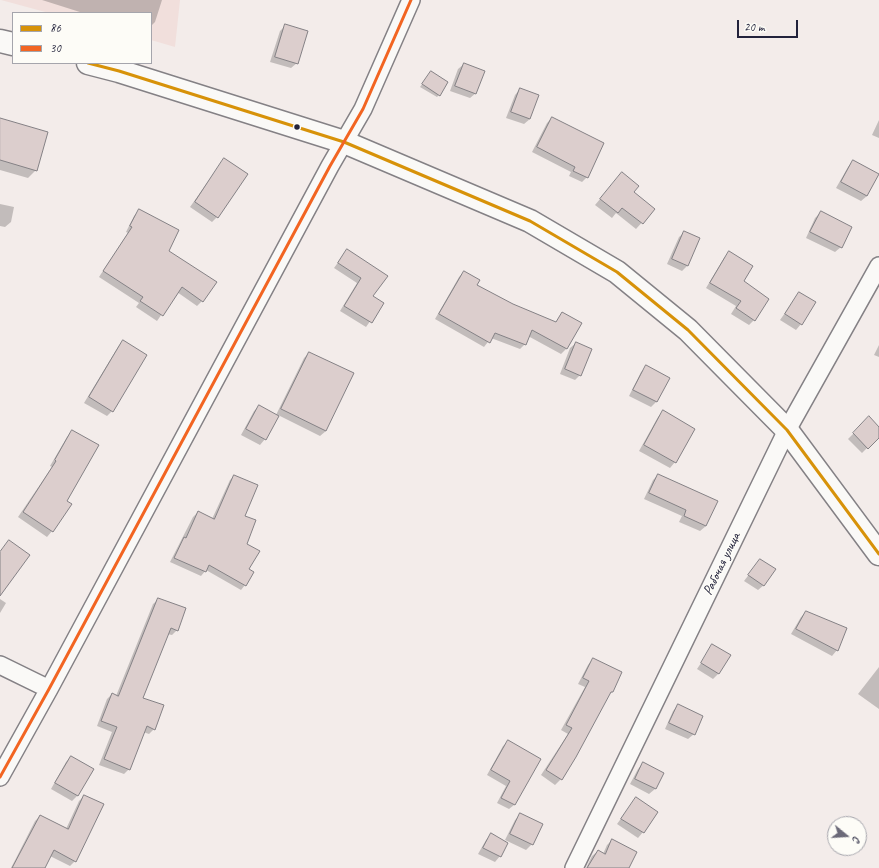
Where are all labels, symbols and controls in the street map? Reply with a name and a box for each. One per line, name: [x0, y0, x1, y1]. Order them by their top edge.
legend: [12, 12, 152, 64]
scale bar: [739, 12, 800, 38]
text: 20 m: [744, 19, 764, 35]
text: 86: [50, 20, 61, 36]
text: 30: [50, 40, 61, 56]
unlabelled marker: [292, 122, 302, 132]
street label: Рабочая улица: [700, 530, 744, 598]
north arrow: [827, 816, 867, 856]
text: С: [850, 835, 865, 844]

